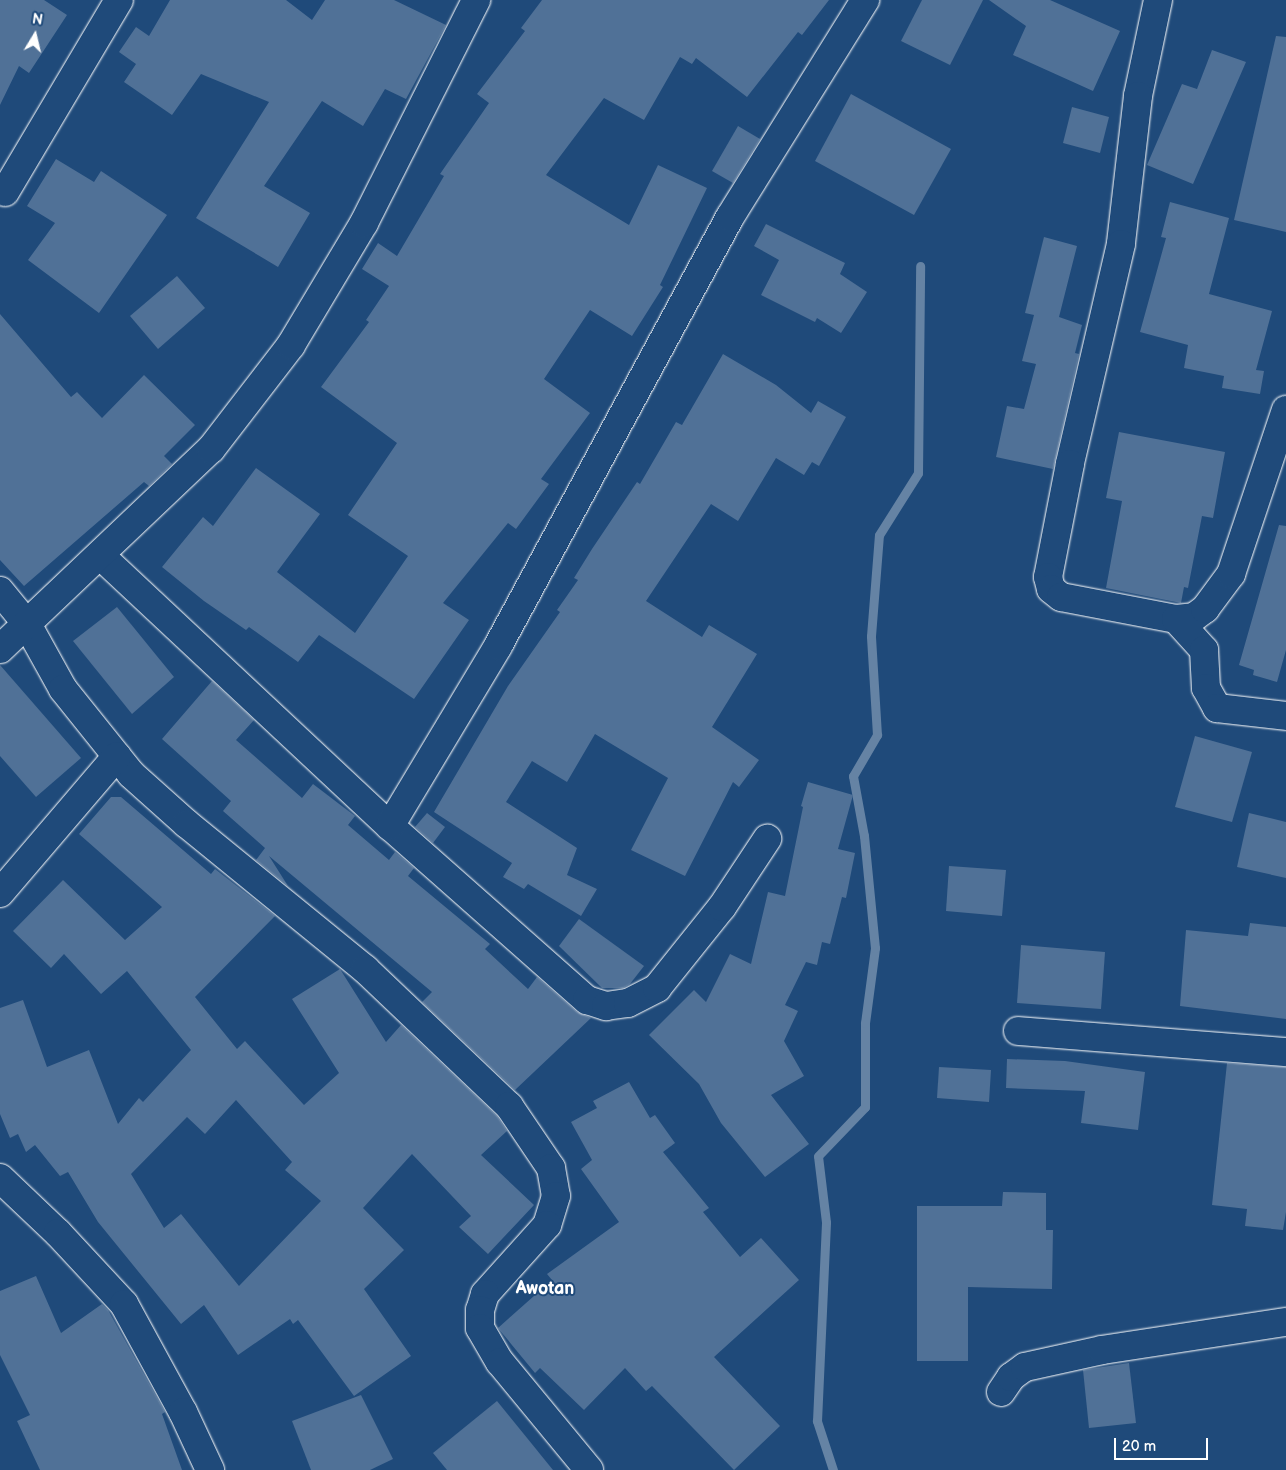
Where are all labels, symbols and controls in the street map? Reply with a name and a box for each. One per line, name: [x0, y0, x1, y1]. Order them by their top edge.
north arrow: [10, 10, 60, 60]
text: N: [31, 10, 44, 29]
district label: Awotan: [516, 1278, 574, 1300]
scale bar: [1116, 1428, 1210, 1460]
text: 20 m: [1122, 1437, 1156, 1456]

